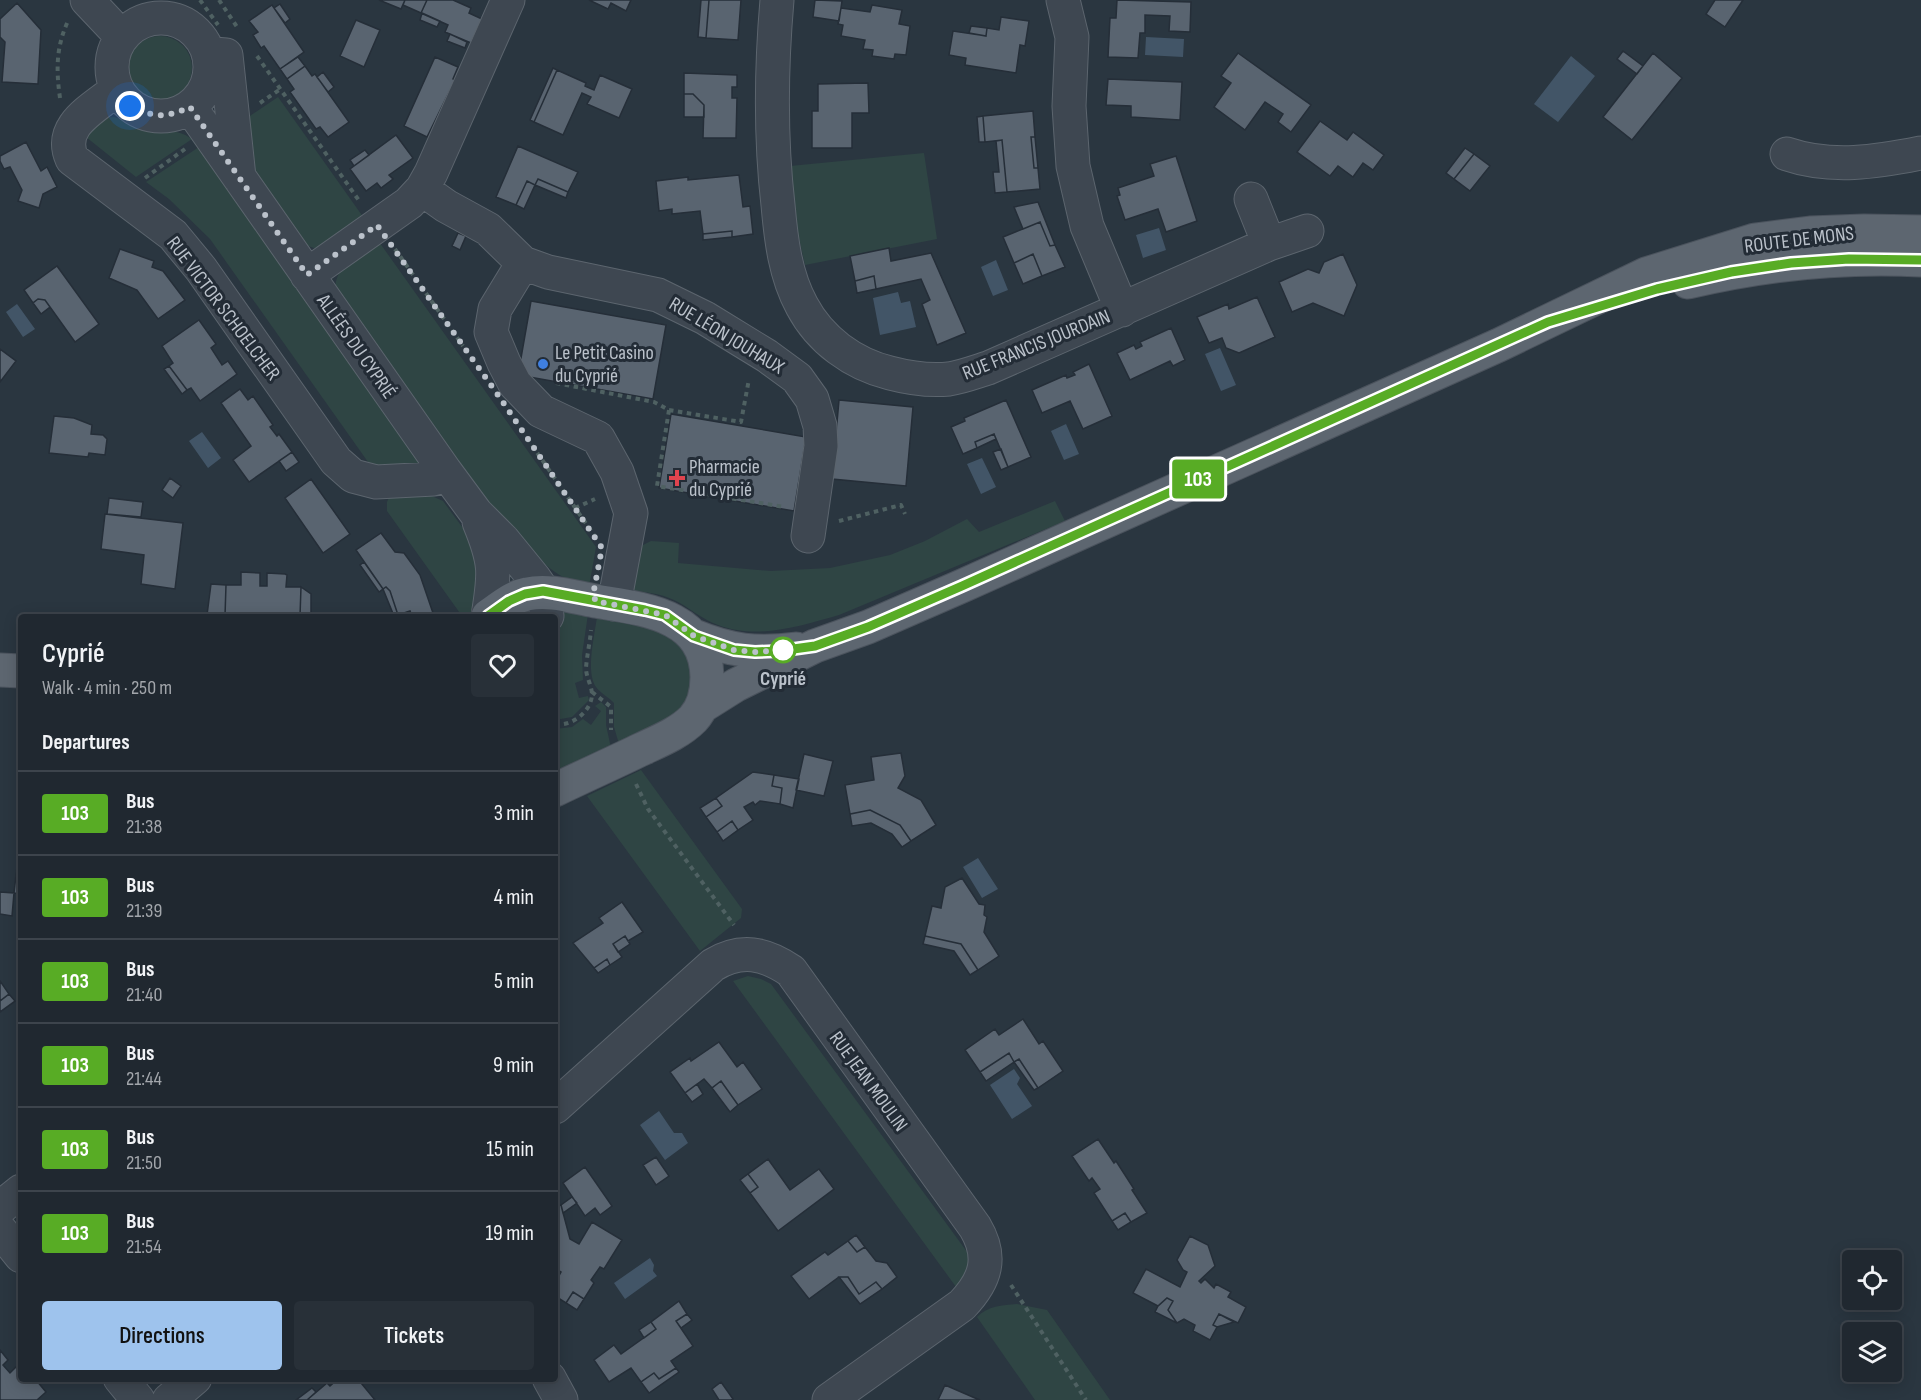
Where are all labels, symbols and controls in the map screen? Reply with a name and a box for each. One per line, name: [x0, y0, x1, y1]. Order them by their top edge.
your location: [115, 91, 145, 121]
street label: ROUTE DE MONS: [1743, 221, 1855, 259]
street label: RUE VICTOR SCHOELCHER: [161, 232, 285, 385]
street label: ALLÉES DU CYPRIÉ: [311, 289, 401, 404]
street label: RUE LÉON JOUHAUX: [665, 292, 789, 380]
street label: RUE FRANCIS JOURDAIN: [959, 304, 1114, 385]
place label: Le Petit Casino du Cyprié: [555, 341, 654, 388]
marker: Le Petit Casino du Cyprié: [536, 357, 550, 371]
place label: Pharmacie du Cyprié: [689, 455, 760, 502]
line badge: 103: [1164, 460, 1232, 498]
text: 103: [1184, 467, 1212, 492]
marker: Pharmacie du Cyprié: [670, 471, 684, 485]
button: heart: [471, 634, 534, 697]
text: Cyprié: [42, 637, 105, 670]
marker: Cyprié: [770, 637, 796, 663]
place label: Cyprié: [760, 667, 806, 691]
text: Walk · 4 min · 250 m: [42, 676, 172, 700]
text: Departures: [42, 729, 130, 756]
text: Bus: [126, 788, 155, 815]
text: 3 min: [494, 800, 534, 827]
text: 103: [61, 801, 89, 826]
text: 21:38: [126, 815, 162, 839]
text: Bus: [126, 872, 155, 899]
text: 4 min: [494, 884, 534, 911]
text: 103: [61, 885, 89, 910]
text: 21:39: [126, 899, 162, 923]
text: Bus: [126, 956, 155, 983]
text: 5 min: [494, 968, 534, 995]
text: 103: [61, 969, 89, 994]
text: 21:40: [126, 983, 162, 1007]
street label: RUE JEAN MOULIN: [824, 1027, 913, 1136]
text: Bus: [126, 1040, 155, 1067]
text: 9 min: [493, 1052, 534, 1079]
text: 103: [61, 1053, 89, 1078]
text: 21:44: [126, 1067, 162, 1091]
text: Bus: [126, 1124, 155, 1151]
text: 15 min: [486, 1136, 534, 1163]
text: 103: [61, 1137, 89, 1162]
text: 21:50: [126, 1151, 162, 1175]
text: Bus: [126, 1208, 155, 1235]
text: 19 min: [485, 1220, 534, 1247]
text: 103: [61, 1221, 89, 1246]
text: 21:54: [126, 1235, 162, 1259]
map controls: [1842, 1250, 1902, 1382]
button: locate: [1842, 1250, 1902, 1310]
button: Directions: [42, 1301, 282, 1370]
button: Tickets: [294, 1301, 534, 1370]
button: layers: [1842, 1322, 1902, 1382]

